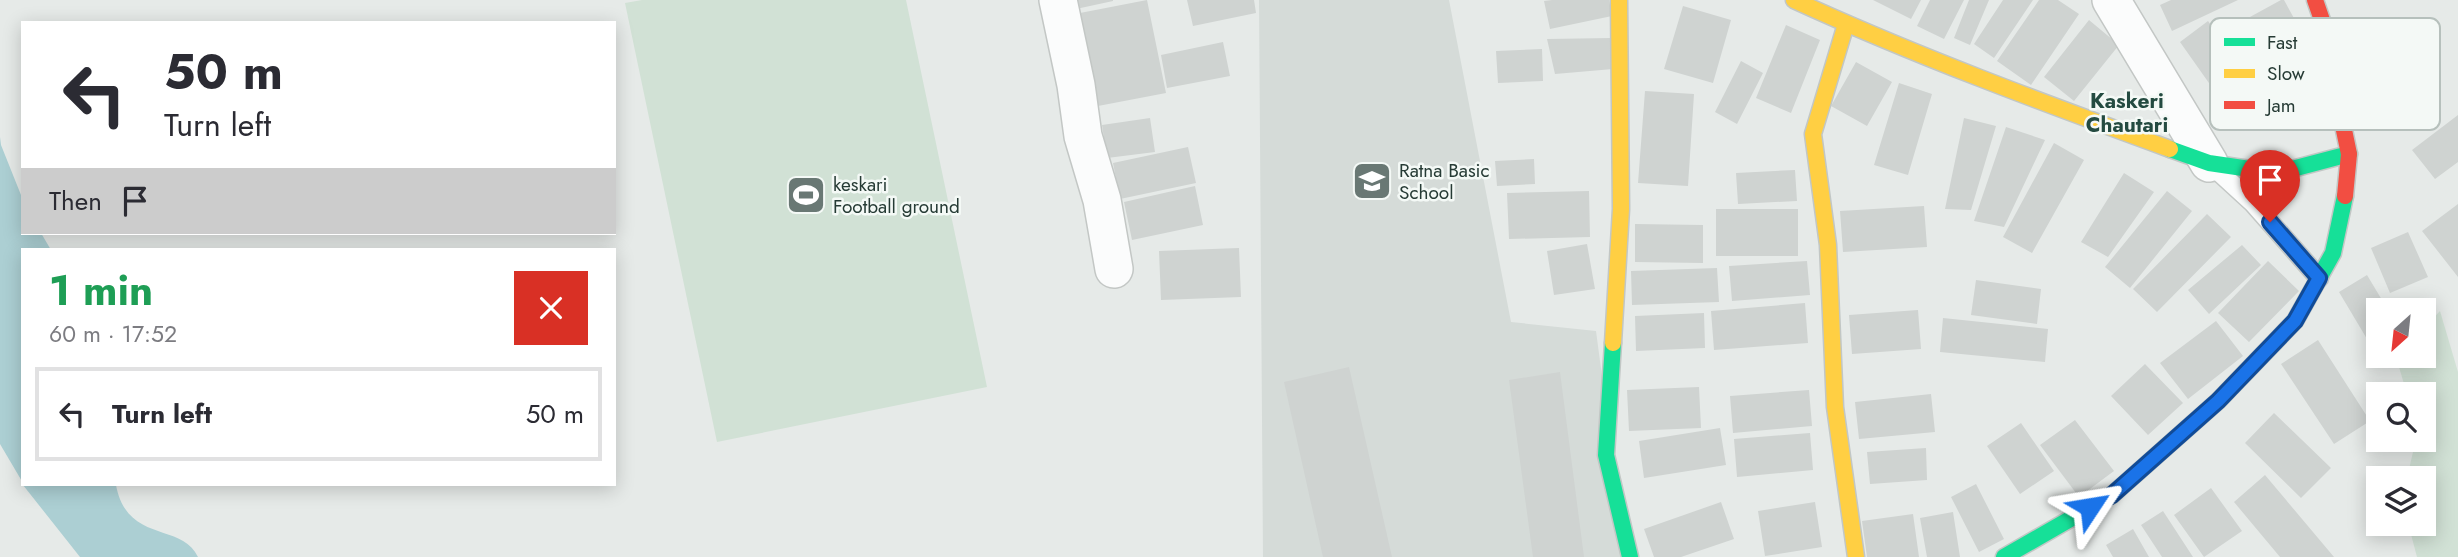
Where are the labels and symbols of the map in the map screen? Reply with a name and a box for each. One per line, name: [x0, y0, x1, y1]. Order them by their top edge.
legend: [2210, 18, 2440, 130]
text: Fast: [2267, 29, 2298, 56]
text: Slow: [2267, 60, 2305, 87]
district label: Kaskeri Chautari: [2086, 86, 2168, 140]
text: Jam: [2264, 92, 2296, 119]
pin: [2240, 150, 2300, 222]
place label: Ratna Basic School: [1399, 157, 1490, 206]
school or university icon: Ratna Basic School: [1351, 160, 1393, 202]
place label: keskari Football ground: [833, 171, 960, 220]
sports icon: keskari Football ground: [785, 174, 827, 216]
north arrow: [2366, 298, 2436, 368]
position arrow: [2053, 470, 2127, 544]

